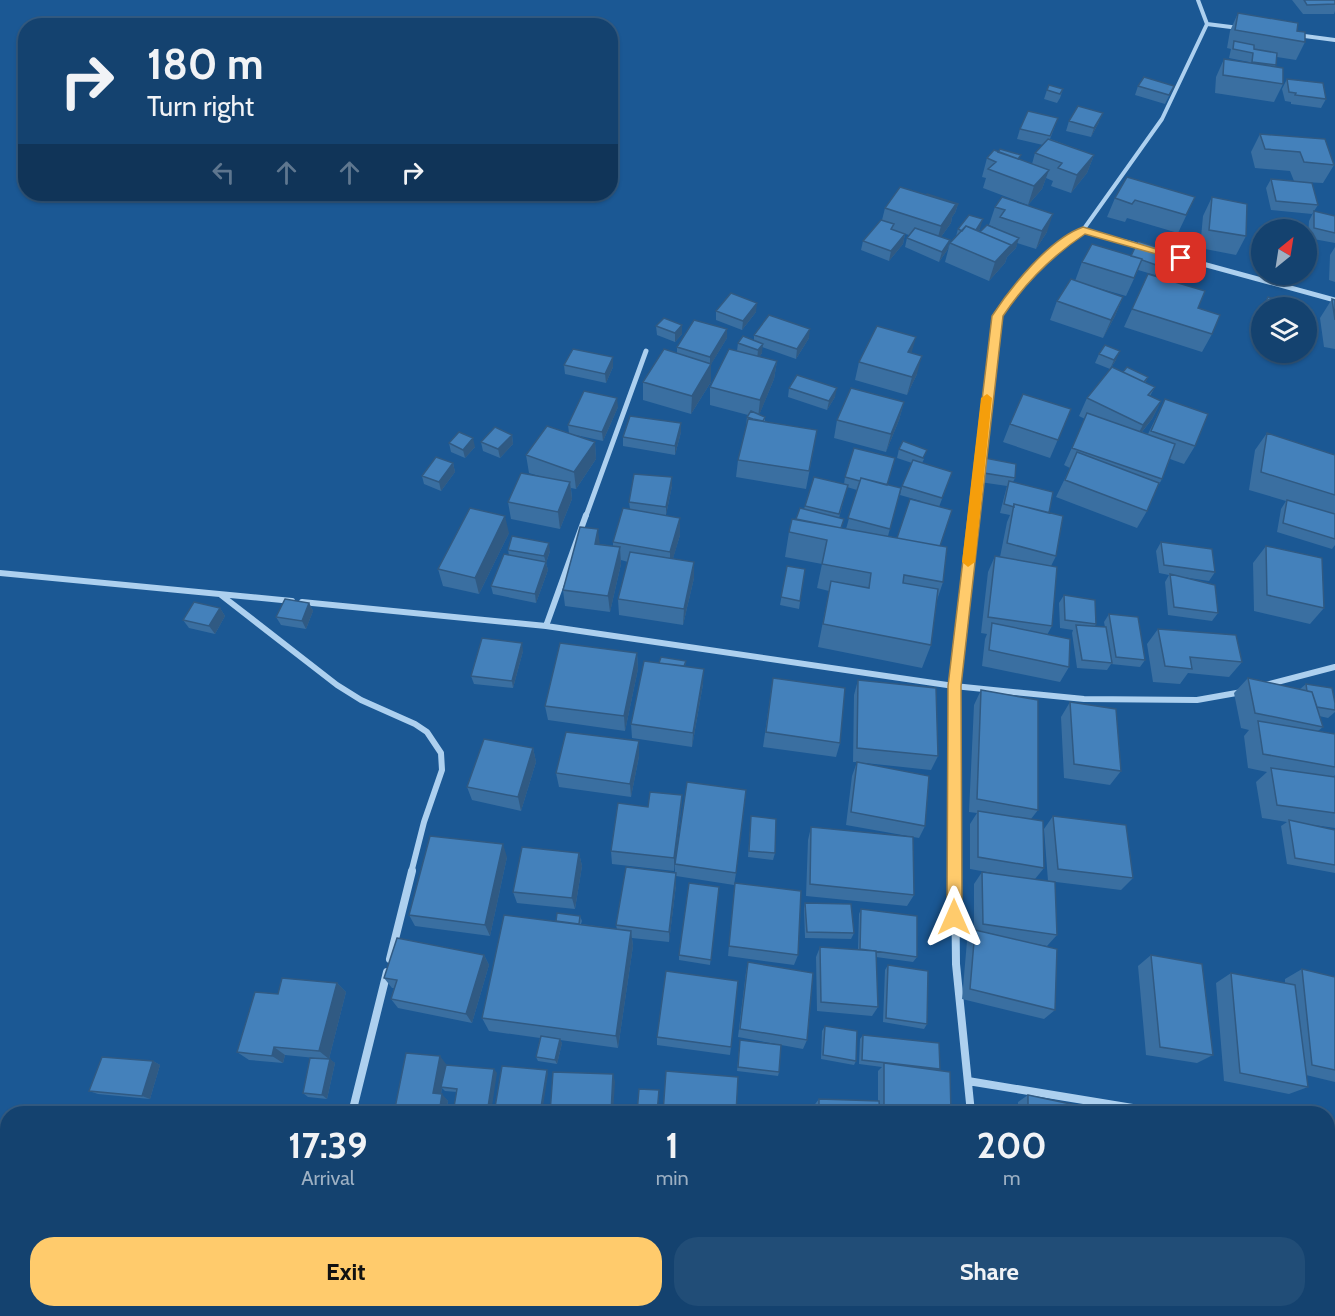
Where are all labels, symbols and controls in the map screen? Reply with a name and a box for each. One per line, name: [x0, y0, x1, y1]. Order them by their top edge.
text: 180 m: [147, 38, 263, 90]
icon: right: [48, 42, 126, 120]
text: Turn right: [147, 90, 254, 123]
icon: left: [207, 156, 240, 189]
icon: ahead: [270, 156, 303, 189]
icon: ahead: [333, 156, 366, 189]
icon: right: [396, 156, 429, 189]
north arrow: [1251, 219, 1317, 285]
map controls: [1251, 219, 1317, 363]
pin: [1155, 232, 1206, 283]
icon: arrive: [1164, 241, 1197, 274]
button: layers: [1251, 297, 1317, 363]
position arrow: [922, 885, 986, 949]
text: 17:39: [288, 1123, 367, 1167]
text: 1: [666, 1123, 679, 1167]
text: 200: [977, 1123, 1047, 1167]
text: Arrival: [301, 1166, 354, 1190]
text: min: [656, 1166, 689, 1190]
text: m: [1003, 1166, 1021, 1190]
button: Exit: [30, 1237, 662, 1306]
button: Share: [674, 1237, 1305, 1306]

